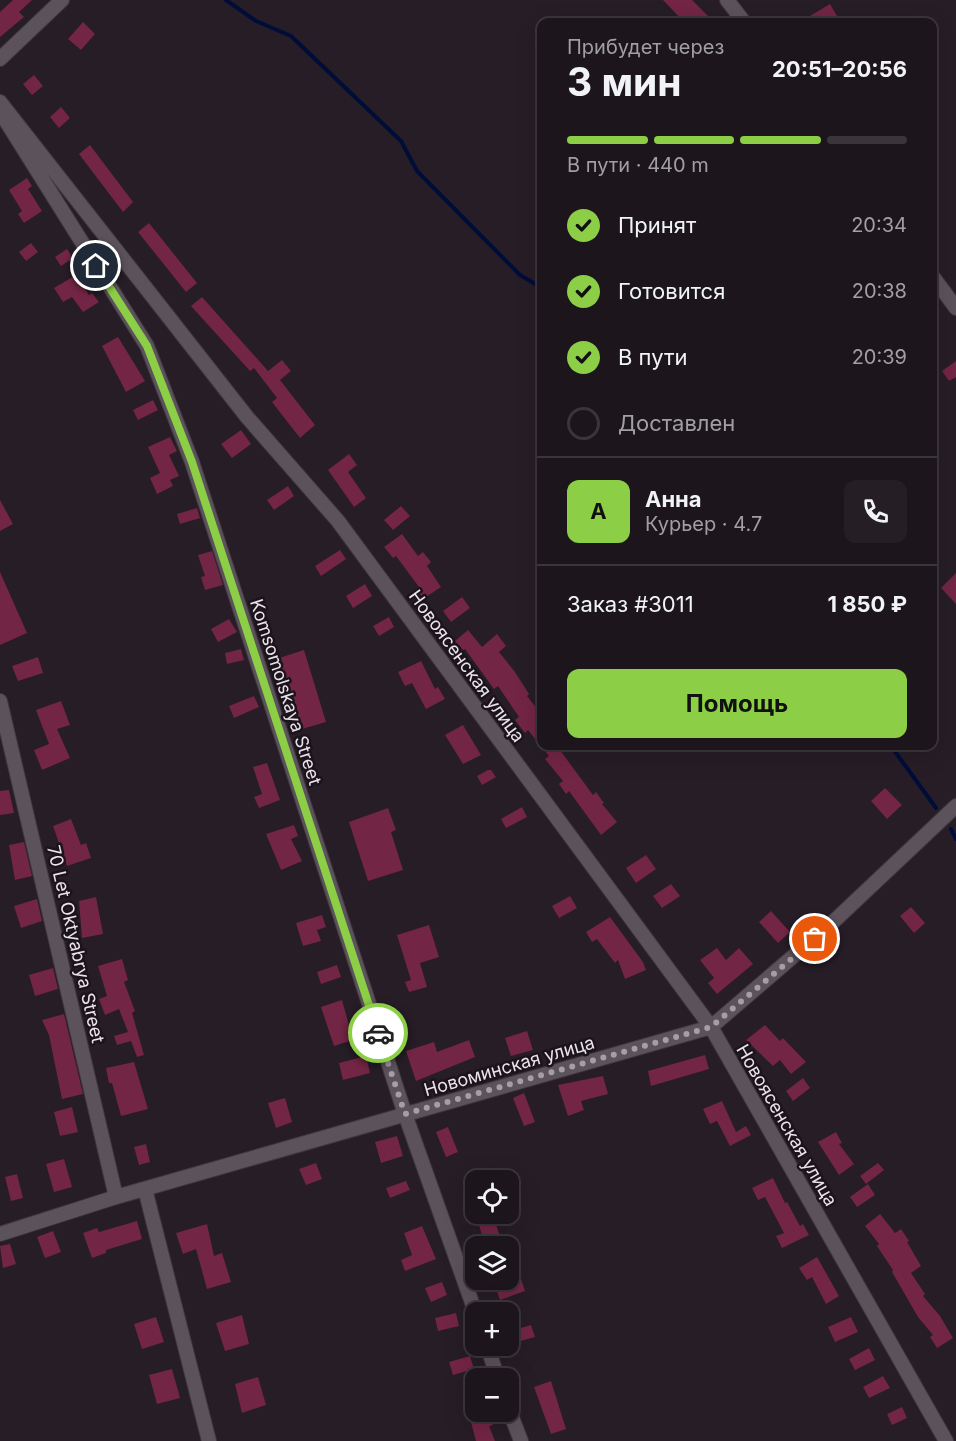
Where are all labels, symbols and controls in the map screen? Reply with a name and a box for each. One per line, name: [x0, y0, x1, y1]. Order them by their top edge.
text: Прибудет через: [567, 35, 724, 59]
text: 20:51–20:56: [772, 56, 907, 82]
text: 3 мин: [567, 58, 682, 105]
text: В пути · 440 m: [567, 153, 709, 177]
icon: check: [567, 209, 600, 242]
text: Принят: [618, 212, 696, 238]
text: 20:34: [851, 213, 907, 237]
pin: [70, 240, 121, 291]
icon: home: [79, 249, 112, 282]
icon: check: [567, 275, 600, 308]
text: Готовится: [618, 278, 725, 304]
text: 20:38: [852, 279, 907, 303]
icon: check: [567, 341, 600, 374]
text: В пути: [618, 344, 687, 370]
text: 20:39: [852, 345, 907, 369]
text: Доставлен: [618, 410, 735, 436]
button: phone: [844, 480, 907, 543]
text: Анна: [645, 486, 702, 512]
text: А: [590, 498, 607, 524]
text: Курьер · 4.7: [645, 512, 762, 536]
street label: Новоясенская улица: [405, 586, 529, 746]
text: Заказ #3011: [567, 591, 694, 617]
text: 1 850 ₽: [828, 591, 907, 617]
street label: Komsomolskaya Street: [246, 596, 326, 788]
button: Помощь: [567, 669, 907, 738]
street label: 70 Let Oktyabrya Street: [43, 843, 109, 1045]
pin: [789, 913, 840, 964]
icon: bag: [798, 922, 831, 955]
courier: [348, 1003, 408, 1063]
icon: car: [362, 1017, 395, 1050]
street label: Новоминская улица: [421, 1032, 597, 1100]
street label: Новоясенская улица: [732, 1041, 842, 1209]
map controls: [465, 1170, 519, 1422]
button: locate: [465, 1170, 519, 1224]
button: layers: [465, 1236, 519, 1290]
button: +: [465, 1302, 519, 1356]
button: −: [465, 1368, 519, 1422]

